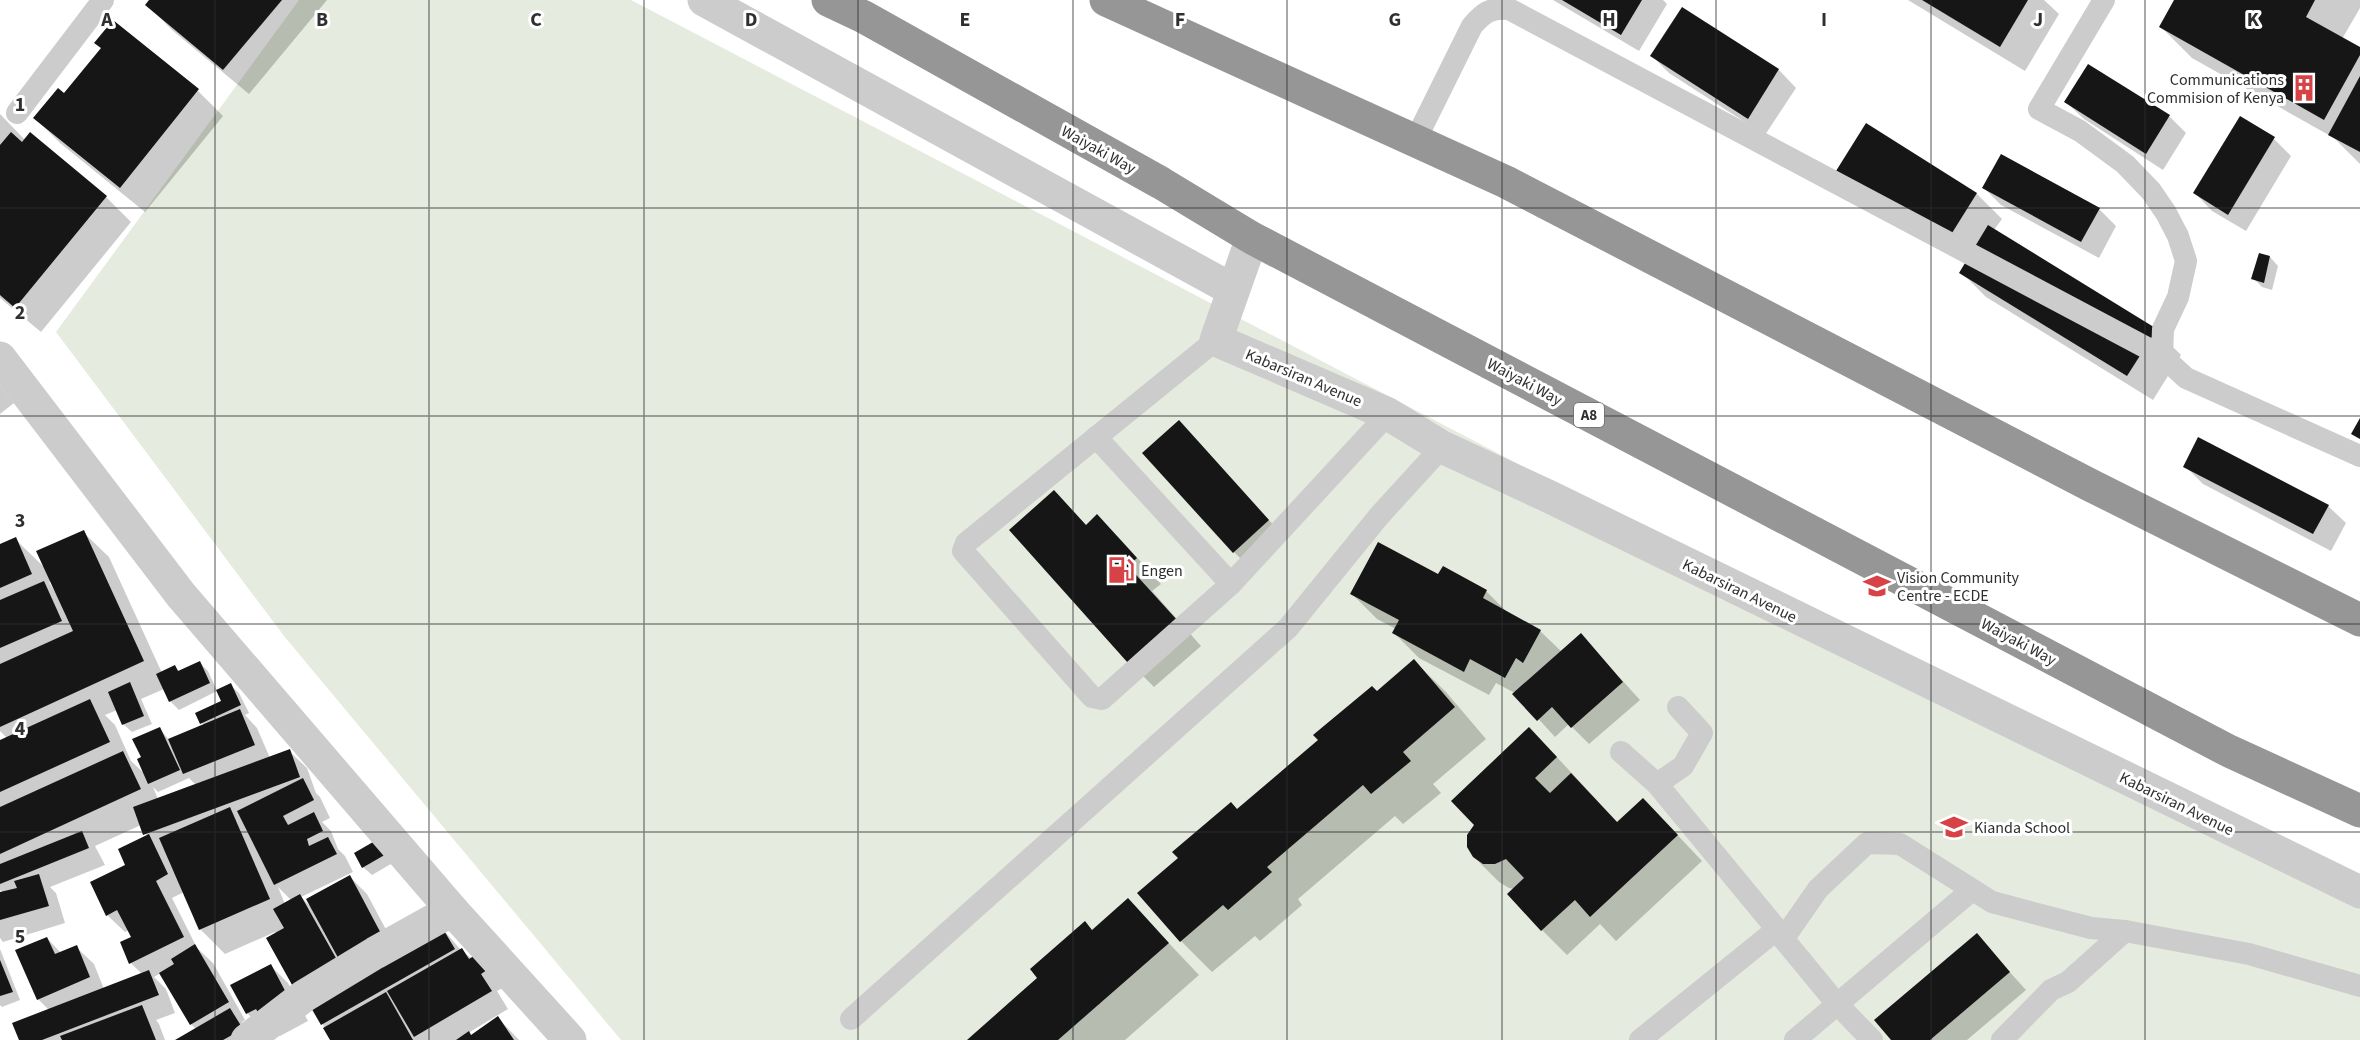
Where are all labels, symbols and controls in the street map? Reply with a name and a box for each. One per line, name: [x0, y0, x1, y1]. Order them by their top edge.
text: A: [100, 6, 113, 34]
text: B: [316, 6, 328, 34]
text: C: [530, 6, 542, 34]
text: D: [745, 6, 757, 34]
text: E: [960, 6, 970, 34]
text: F: [1175, 6, 1185, 34]
text: G: [1389, 6, 1401, 34]
text: H: [1602, 6, 1616, 34]
text: I: [1821, 6, 1827, 34]
text: J: [2033, 6, 2043, 34]
text: K: [2247, 6, 2260, 34]
place label: Communications Commision of Kenya: [2147, 69, 2284, 109]
building icon: Communications Commision of Kenya: [2289, 73, 2319, 103]
text: 1: [15, 91, 25, 119]
street label: Waiyaki Way: [1057, 120, 1140, 180]
text: 2: [15, 299, 25, 327]
street label: Kabarsiran Avenue: [1242, 343, 1365, 412]
street label: Waiyaki Way: [1483, 353, 1567, 411]
road number: A8: [1574, 403, 1604, 427]
text: 3: [15, 507, 25, 535]
street label: Kabarsiran Avenue: [1679, 554, 1800, 628]
fuel station icon: Engen: [1106, 555, 1136, 585]
place label: Engen: [1141, 560, 1183, 582]
place label: Vision Community Centre - ECDE: [1897, 567, 2020, 607]
school or university icon: Vision Community Centre - ECDE: [1862, 571, 1892, 601]
street label: Waiyaki Way: [1977, 613, 2061, 671]
text: 4: [15, 715, 26, 743]
street label: Kabarsiran Avenue: [2116, 767, 2237, 841]
school or university icon: Kianda School: [1939, 812, 1969, 842]
place label: Kianda School: [1974, 817, 2070, 839]
text: 5: [15, 923, 25, 951]

